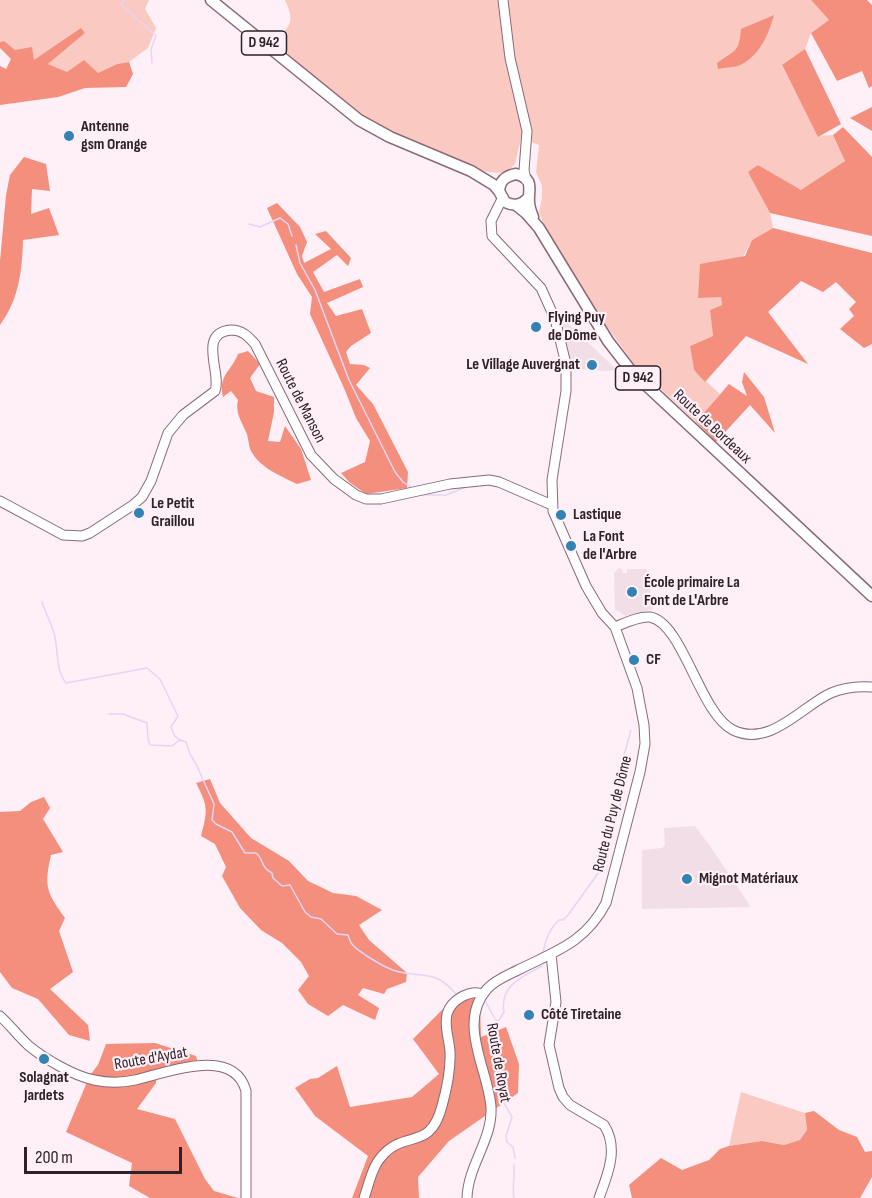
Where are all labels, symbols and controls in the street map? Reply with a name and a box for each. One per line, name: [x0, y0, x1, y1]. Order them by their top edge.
road number: D 942: [242, 31, 286, 55]
place label: Antenne gsm Orange: [81, 117, 147, 155]
marker: Antenne gsm Orange: [62, 129, 76, 143]
place label: Flying Puy de Dôme: [548, 308, 605, 346]
marker: Flying Puy de Dôme: [529, 320, 543, 334]
place label: Le Village Auvergnat: [466, 355, 580, 375]
street label: Route de Manson: [271, 356, 329, 446]
marker: Le Village Auvergnat: [585, 358, 599, 372]
road number: D 942: [616, 366, 660, 390]
street label: Route de Bordeaux: [669, 386, 755, 468]
place label: Le Petit Graillou: [151, 494, 194, 532]
place label: Lastique: [573, 505, 621, 525]
marker: Le Petit Graillou: [132, 506, 146, 520]
marker: Lastique: [554, 508, 568, 522]
place label: La Font de l'Arbre: [583, 527, 637, 565]
marker: La Font de l'Arbre: [564, 539, 578, 553]
place label: École primaire La Font de L'Arbre: [644, 573, 740, 611]
marker: École primaire La Font de L'Arbre: [625, 585, 639, 599]
place label: CF: [646, 650, 661, 670]
marker: CF: [627, 653, 641, 667]
street label: Route du Puy de Dôme: [589, 754, 637, 874]
place label: Mignot Matériaux: [699, 869, 798, 889]
marker: Mignot Matériaux: [680, 872, 694, 886]
place label: Côté Tiretaine: [541, 1005, 621, 1025]
marker: Côté Tiretaine: [522, 1008, 536, 1022]
street label: Route de Royat: [482, 1022, 514, 1104]
street label: Route d'Aydat: [113, 1043, 189, 1075]
marker: Solagnat Jardets: [37, 1052, 51, 1066]
place label: Solagnat Jardets: [19, 1068, 69, 1106]
scale bar: [27, 1135, 184, 1173]
text: 200 m: [35, 1147, 73, 1168]

